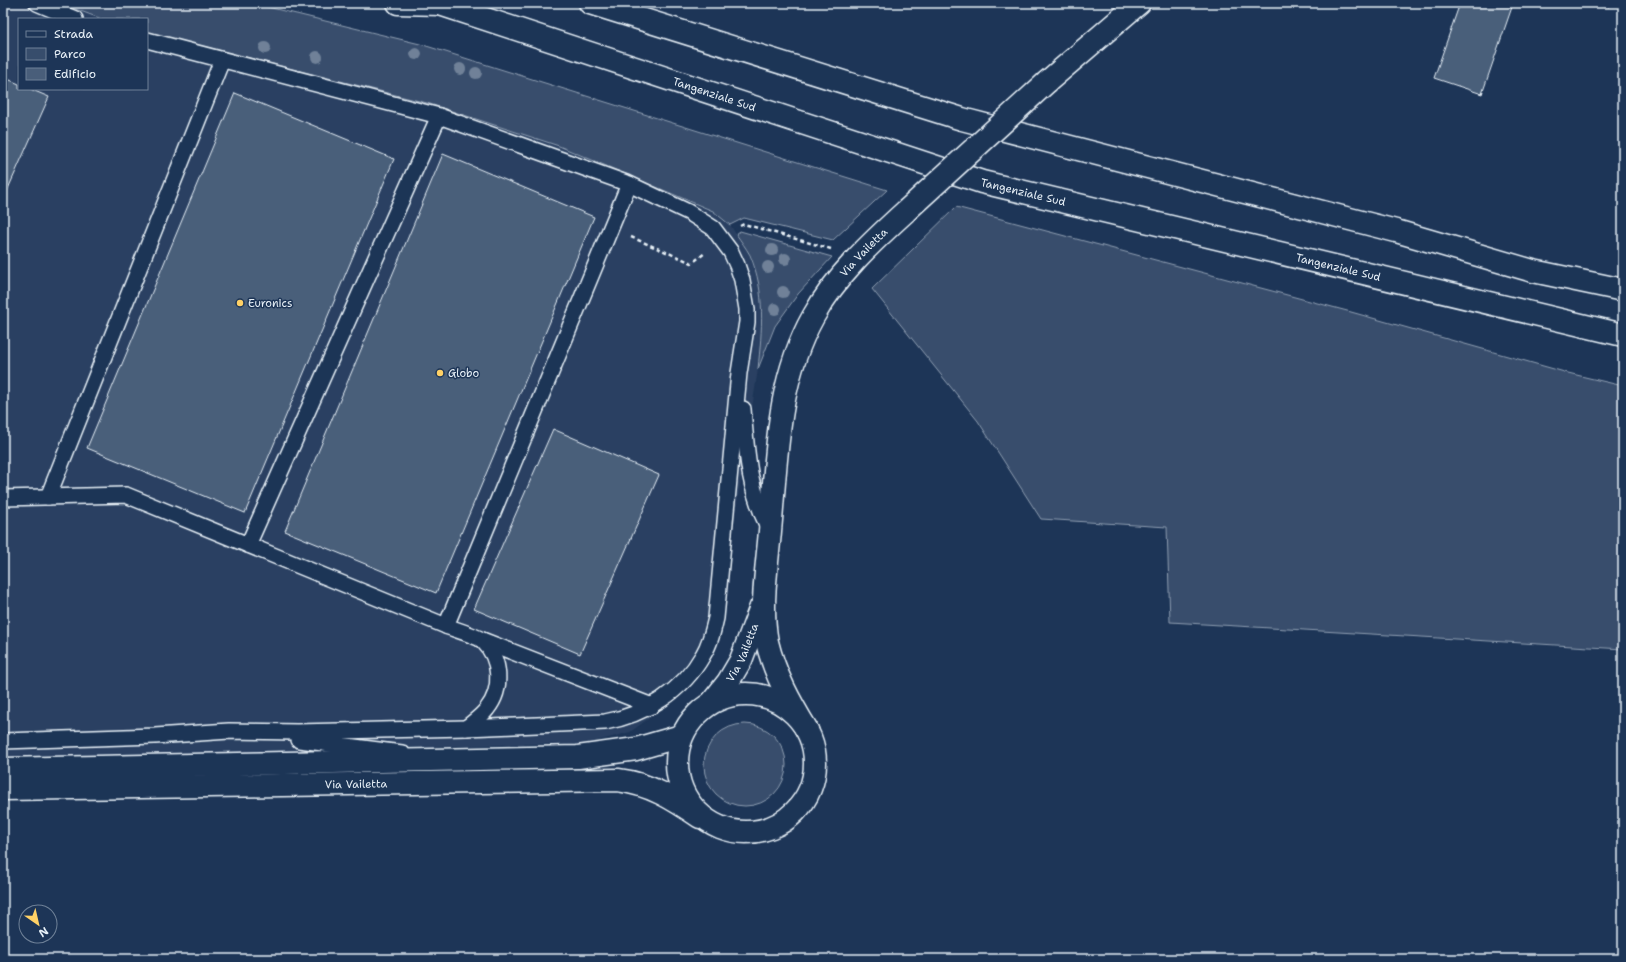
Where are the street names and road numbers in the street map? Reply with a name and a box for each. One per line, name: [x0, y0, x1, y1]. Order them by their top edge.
street label: Tangenziale Sud: [671, 73, 758, 115]
street label: Tangenziale Sud: [979, 174, 1067, 209]
street label: Via Vailetta: [836, 224, 891, 280]
street label: Tangenziale Sud: [1294, 250, 1382, 284]
street label: Via Vailetta: [722, 621, 762, 685]
street label: Via Vailetta: [325, 776, 388, 792]

